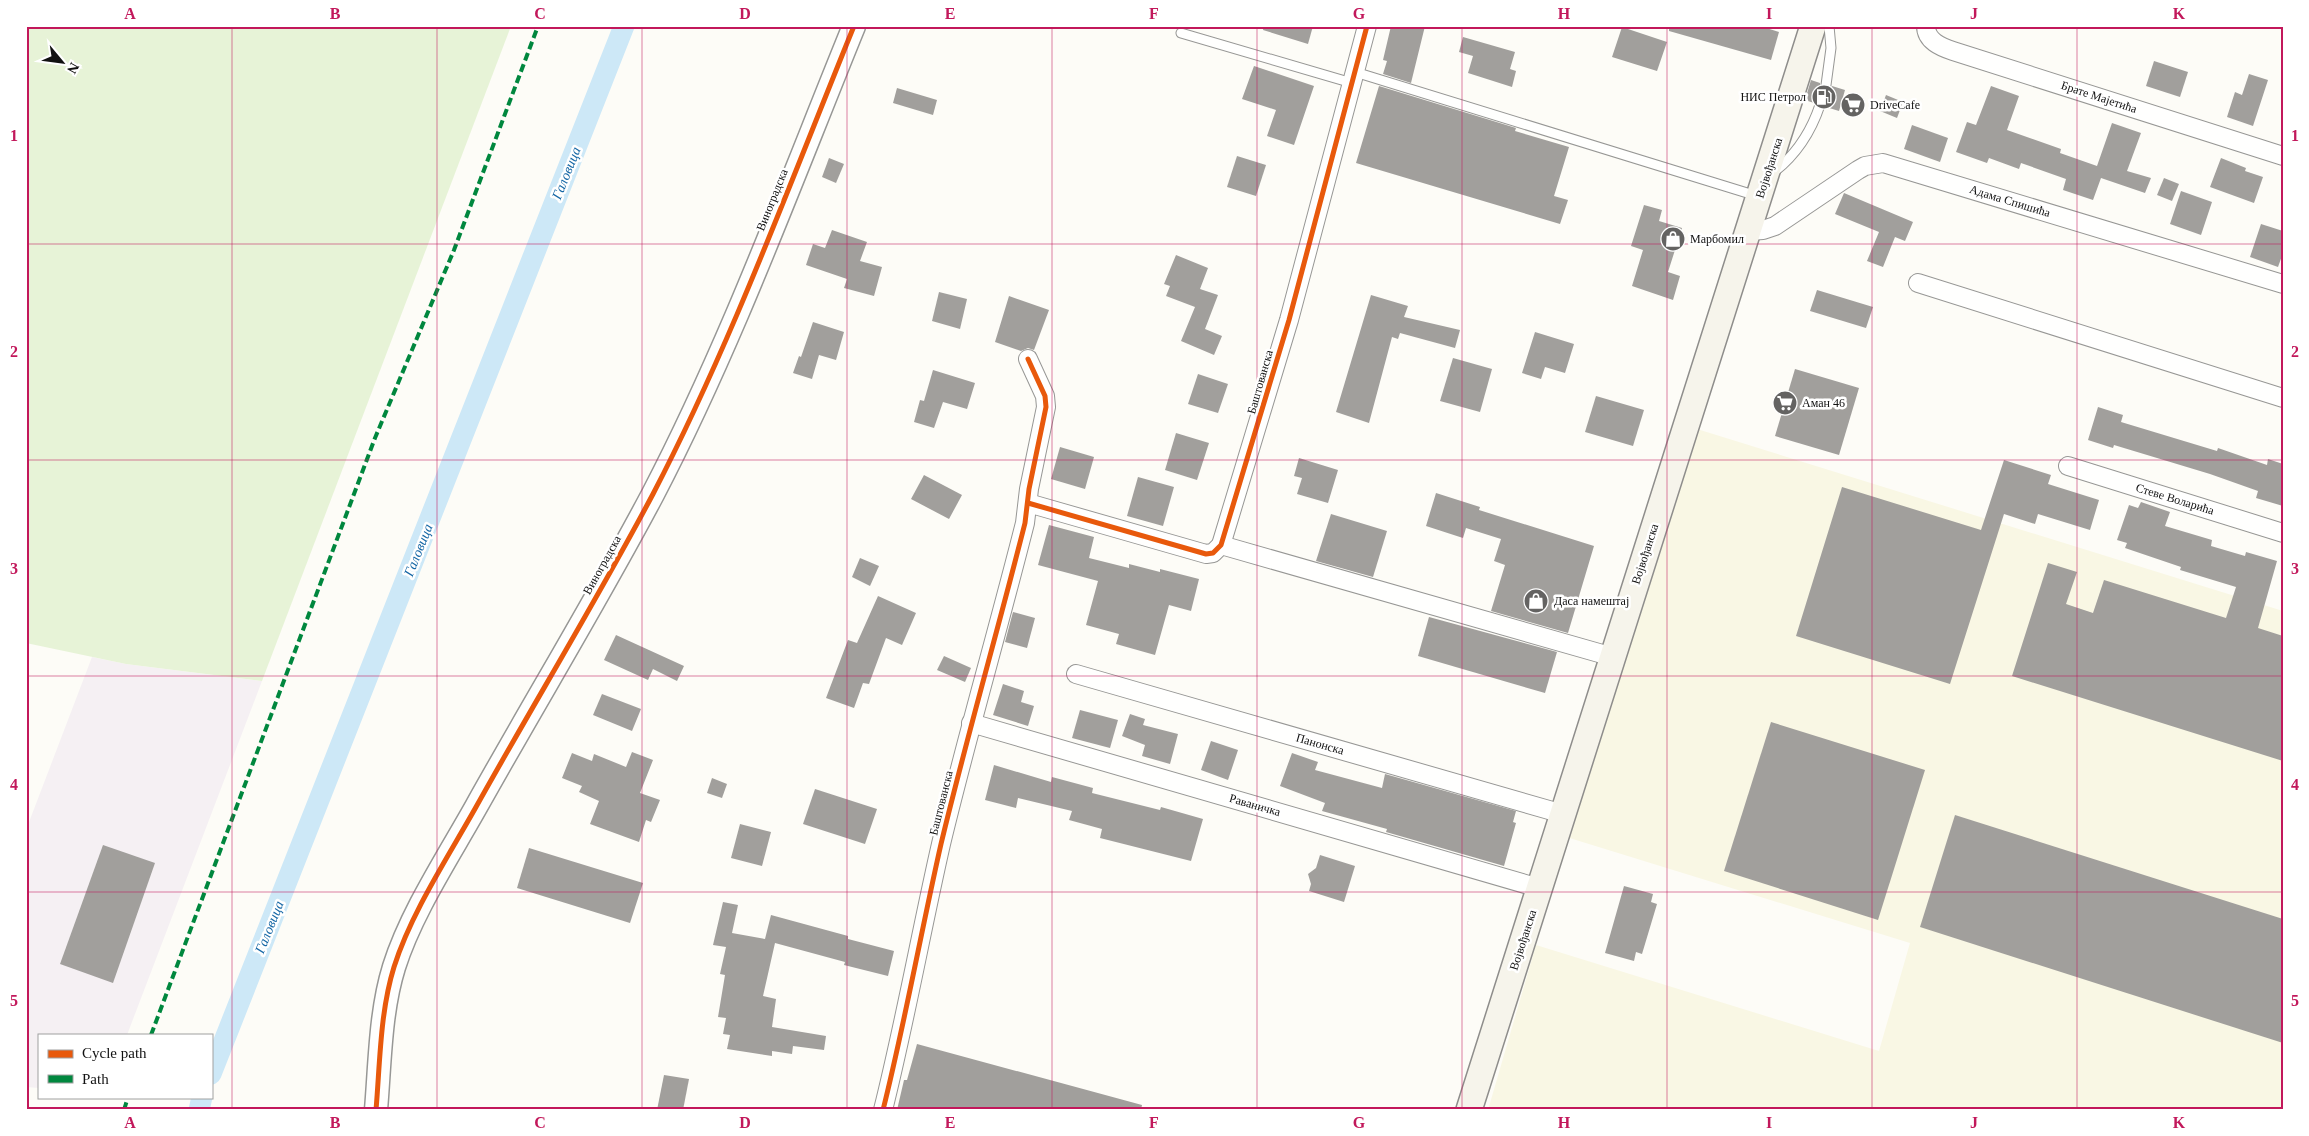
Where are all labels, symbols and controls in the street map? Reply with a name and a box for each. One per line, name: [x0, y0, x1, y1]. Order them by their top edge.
text: A: [124, 5, 136, 22]
text: B: [330, 5, 341, 22]
text: C: [534, 5, 546, 22]
text: D: [739, 5, 751, 22]
text: E: [945, 5, 955, 22]
text: F: [1149, 5, 1159, 22]
text: G: [1353, 5, 1366, 22]
text: H: [1558, 5, 1571, 22]
text: I: [1766, 5, 1772, 22]
text: J: [1970, 5, 1978, 22]
text: K: [2173, 5, 2186, 22]
north arrow: [38, 38, 88, 88]
text: N: [64, 60, 82, 76]
street label: Брате Мајетића: [2059, 78, 2139, 116]
fuel station icon: НИС Петрол: [1811, 84, 1837, 110]
place label: НИС Петрол: [1740, 90, 1806, 104]
supermarket icon: DriveCafe: [1840, 92, 1866, 118]
place label: DriveCafe: [1870, 98, 1920, 112]
text: 1: [10, 127, 18, 144]
text: 1: [2291, 127, 2299, 144]
street label: Војвођанска: [1753, 135, 1786, 200]
water label: Галовица: [549, 145, 584, 202]
street label: Виноградска: [753, 166, 791, 233]
street label: Адама Спишића: [1968, 182, 2053, 220]
shop icon: Марбомил: [1660, 226, 1686, 252]
place label: Марбомил: [1690, 232, 1744, 246]
text: 2: [10, 343, 18, 360]
text: 2: [2291, 343, 2299, 360]
street label: Баштованска: [1244, 348, 1276, 416]
supermarket icon: Аман 46: [1772, 390, 1798, 416]
place label: Аман 46: [1802, 396, 1845, 410]
street label: Стеве Воларића: [2134, 480, 2217, 518]
street label: Војвођанска: [1629, 521, 1662, 586]
water label: Галовица: [401, 522, 436, 579]
street label: Виноградска: [580, 532, 624, 597]
text: 3: [10, 560, 18, 577]
text: 3: [2291, 560, 2299, 577]
shop icon: Даса намештај: [1523, 588, 1549, 614]
place label: Даса намештај: [1554, 594, 1629, 608]
street label: Панонска: [1294, 730, 1346, 758]
street label: Баштованска: [926, 769, 956, 837]
text: 4: [10, 776, 18, 793]
text: 4: [2291, 776, 2299, 793]
street label: Раваничка: [1228, 791, 1283, 819]
water label: Галовица: [252, 899, 287, 956]
street label: Војвођанска: [1507, 907, 1540, 972]
text: 5: [10, 992, 18, 1009]
text: 5: [2291, 992, 2299, 1009]
legend: [38, 1034, 212, 1098]
text: Cycle path: [82, 1045, 147, 1061]
text: Path: [82, 1071, 109, 1087]
text: A: [124, 1114, 136, 1131]
text: B: [330, 1114, 341, 1131]
text: C: [534, 1114, 546, 1131]
text: D: [739, 1114, 751, 1131]
text: E: [945, 1114, 955, 1131]
text: F: [1149, 1114, 1159, 1131]
text: G: [1353, 1114, 1366, 1131]
text: H: [1558, 1114, 1571, 1131]
text: I: [1766, 1114, 1772, 1131]
text: J: [1970, 1114, 1978, 1131]
text: K: [2173, 1114, 2186, 1131]

